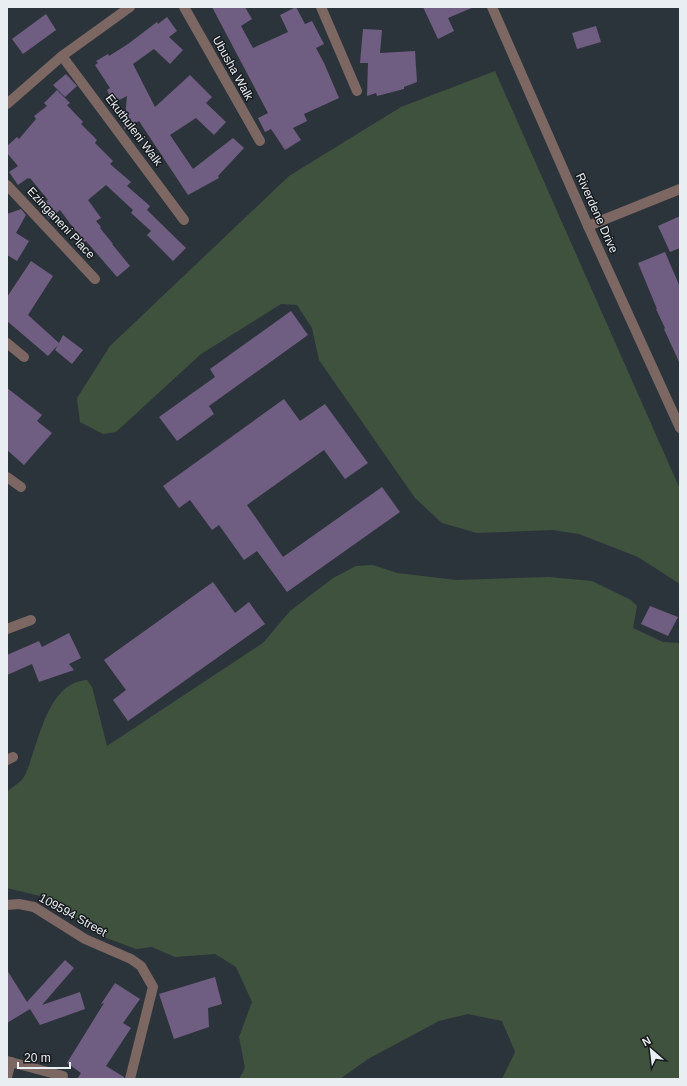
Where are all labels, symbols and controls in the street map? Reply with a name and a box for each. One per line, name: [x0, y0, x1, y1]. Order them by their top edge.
street label: Ubusha Walk: [210, 34, 257, 103]
street label: Ekuthuleni Walk: [103, 92, 166, 169]
street label: Riverdene Drive: [573, 171, 621, 255]
street label: Ezinganeni Place: [24, 184, 98, 262]
street label: 109594 Street: [37, 891, 110, 940]
north arrow: [631, 1030, 671, 1070]
text: N: [640, 1034, 653, 1048]
scale bar: [18, 1044, 70, 1070]
text: 20 m: [24, 1051, 51, 1065]

